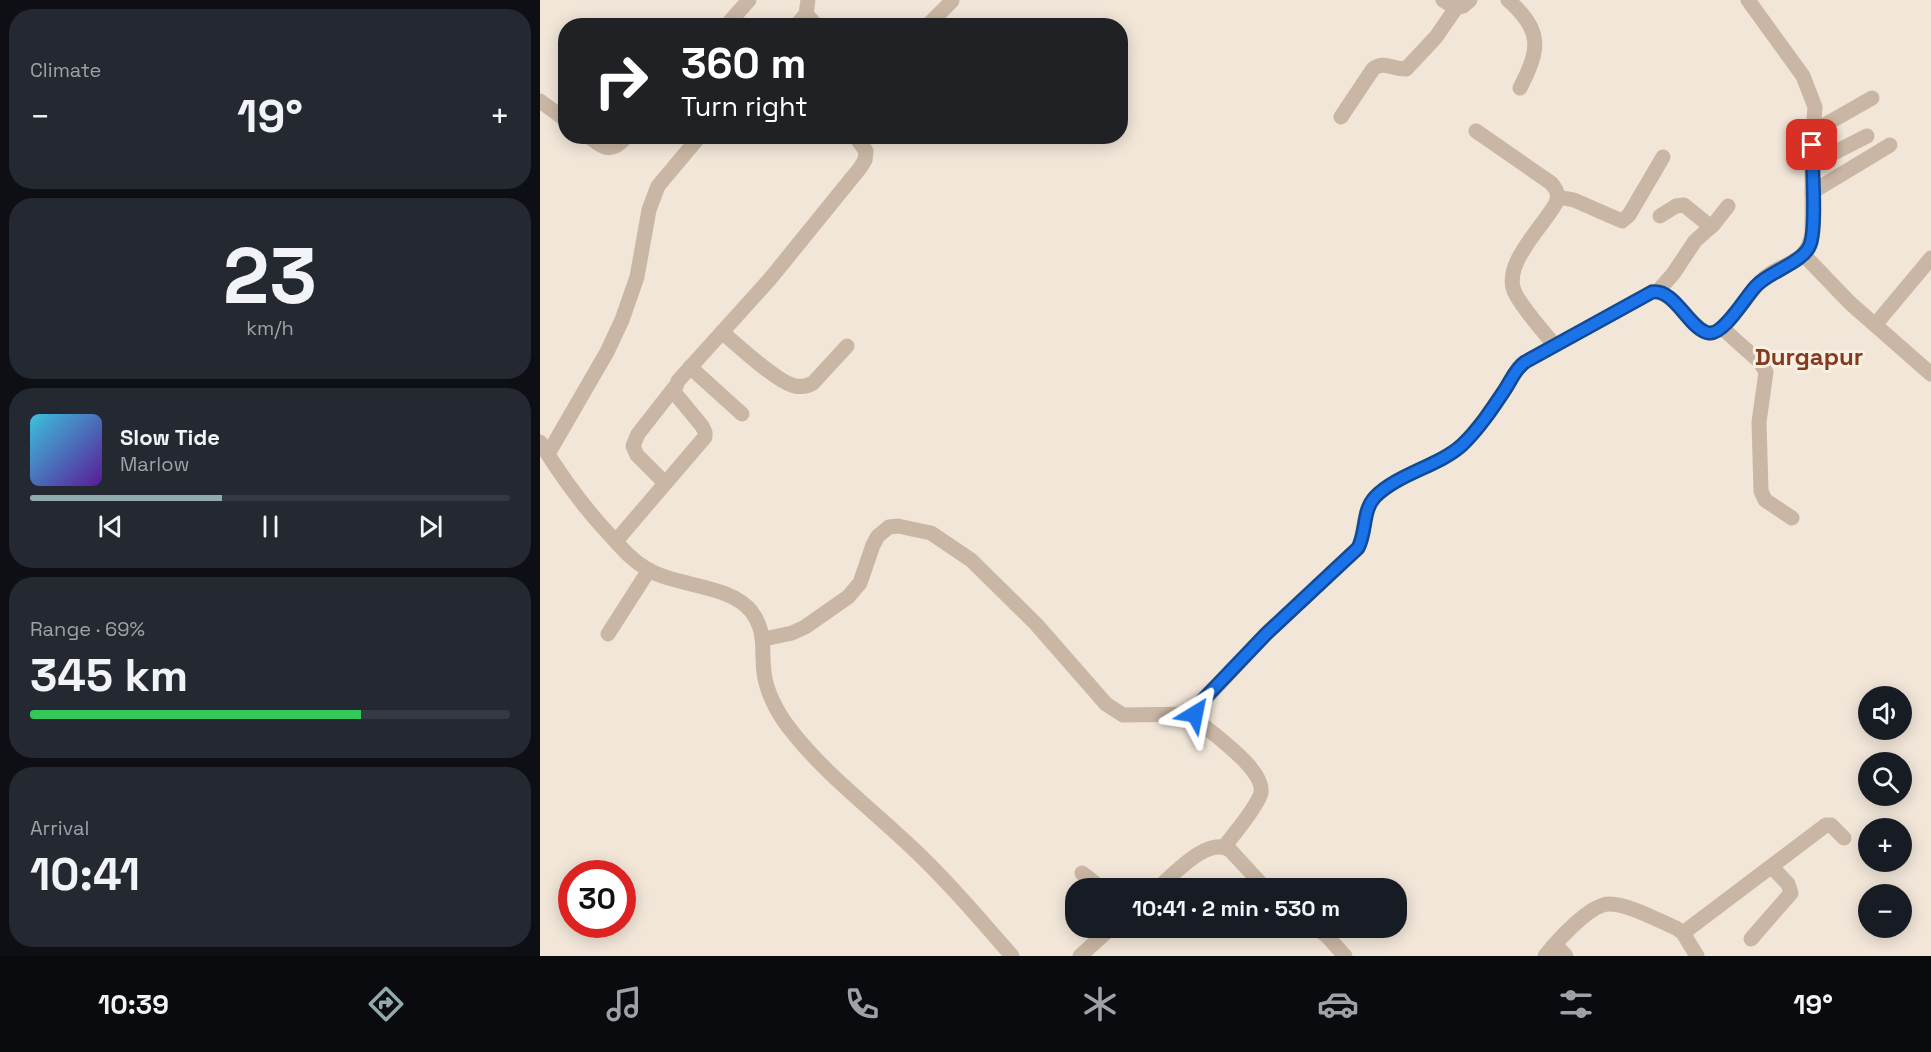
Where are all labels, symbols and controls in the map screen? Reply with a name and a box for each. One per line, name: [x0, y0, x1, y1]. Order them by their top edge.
text: 360 m: [681, 37, 806, 90]
icon: right: [582, 42, 660, 120]
text: Climate: [30, 57, 101, 83]
text: 19°: [237, 88, 303, 145]
text: Turn right: [681, 89, 808, 124]
text: −: [30, 96, 50, 138]
text: +: [490, 96, 510, 138]
pin: [1786, 119, 1837, 170]
icon: arrive: [1795, 128, 1828, 161]
text: 23: [223, 226, 317, 326]
text: km/h: [246, 315, 294, 341]
district label: Durgapur: [1755, 341, 1863, 372]
text: Slow Tide: [120, 423, 220, 451]
text: Marlow: [120, 451, 189, 477]
icon: previous: [94, 510, 127, 543]
icon: pause: [254, 510, 287, 543]
icon: next: [414, 510, 447, 543]
text: Range · 69%: [30, 616, 145, 642]
text: 345 km: [30, 647, 188, 704]
position arrow: [1163, 682, 1227, 746]
map controls: [1858, 686, 1912, 938]
button: sound: [1858, 686, 1912, 740]
button: search: [1858, 752, 1912, 806]
text: Arrival: [30, 815, 89, 841]
button: +: [1858, 818, 1912, 872]
text: 10:41: [30, 846, 140, 903]
speed limit sign: 30: [558, 860, 636, 938]
button: −: [1858, 884, 1912, 938]
text: 10:41 · 2 min · 530 m: [1132, 894, 1340, 922]
icon: directions: [365, 983, 407, 1025]
icon: music: [603, 983, 645, 1025]
icon: phone: [841, 983, 883, 1025]
icon: climate: [1079, 983, 1121, 1025]
icon: car: [1317, 983, 1359, 1025]
icon: filters: [1555, 983, 1597, 1025]
text: 10:39: [98, 987, 169, 1022]
text: 19°: [1793, 987, 1833, 1022]

